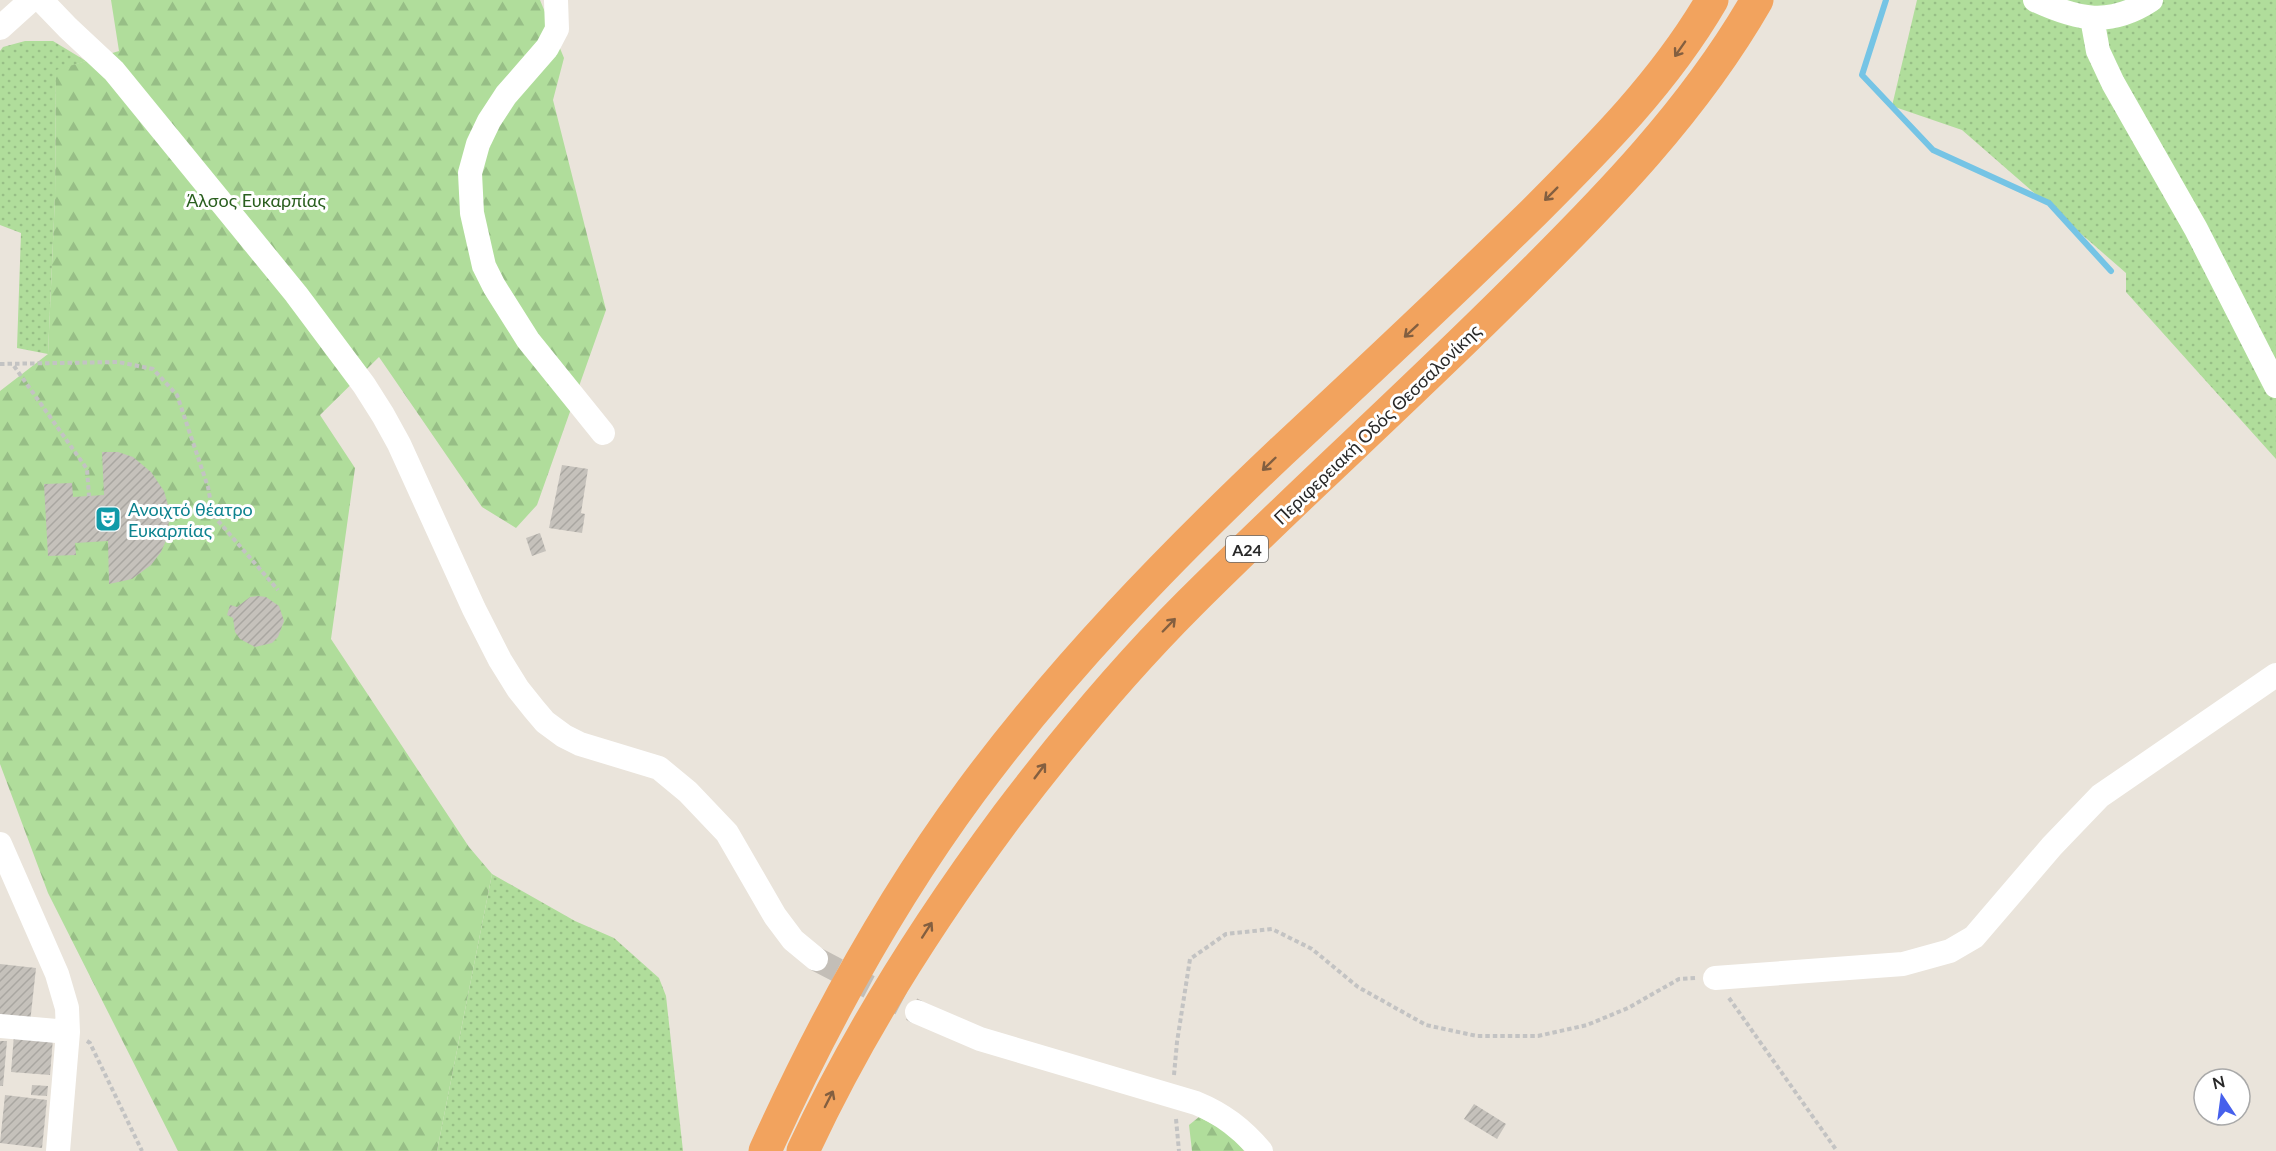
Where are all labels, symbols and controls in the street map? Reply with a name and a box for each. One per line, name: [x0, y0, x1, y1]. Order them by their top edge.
one-way arrow: [1674, 40, 1686, 56]
one-way arrow: [1543, 187, 1558, 202]
park label: Άλσος Ευκαρπίας: [186, 189, 326, 211]
street label: Περιφερειακή Οδός Θεσσαλονίκης: [1269, 319, 1485, 529]
one-way arrow: [1404, 323, 1419, 338]
one-way arrow: [1262, 457, 1277, 471]
place label: Ανοιχτό θέατρο Ευκαρπίας: [128, 498, 253, 541]
theatre icon: Ανοιχτό θέατρο Ευκαρπίας: [93, 504, 123, 534]
road number: Α24: [1226, 536, 1268, 562]
one-way arrow: [1162, 617, 1176, 632]
one-way arrow: [1034, 764, 1047, 780]
one-way arrow: [921, 922, 933, 939]
north arrow: [2192, 1067, 2252, 1127]
text: N: [2210, 1071, 2227, 1093]
one-way arrow: [824, 1090, 836, 1108]

